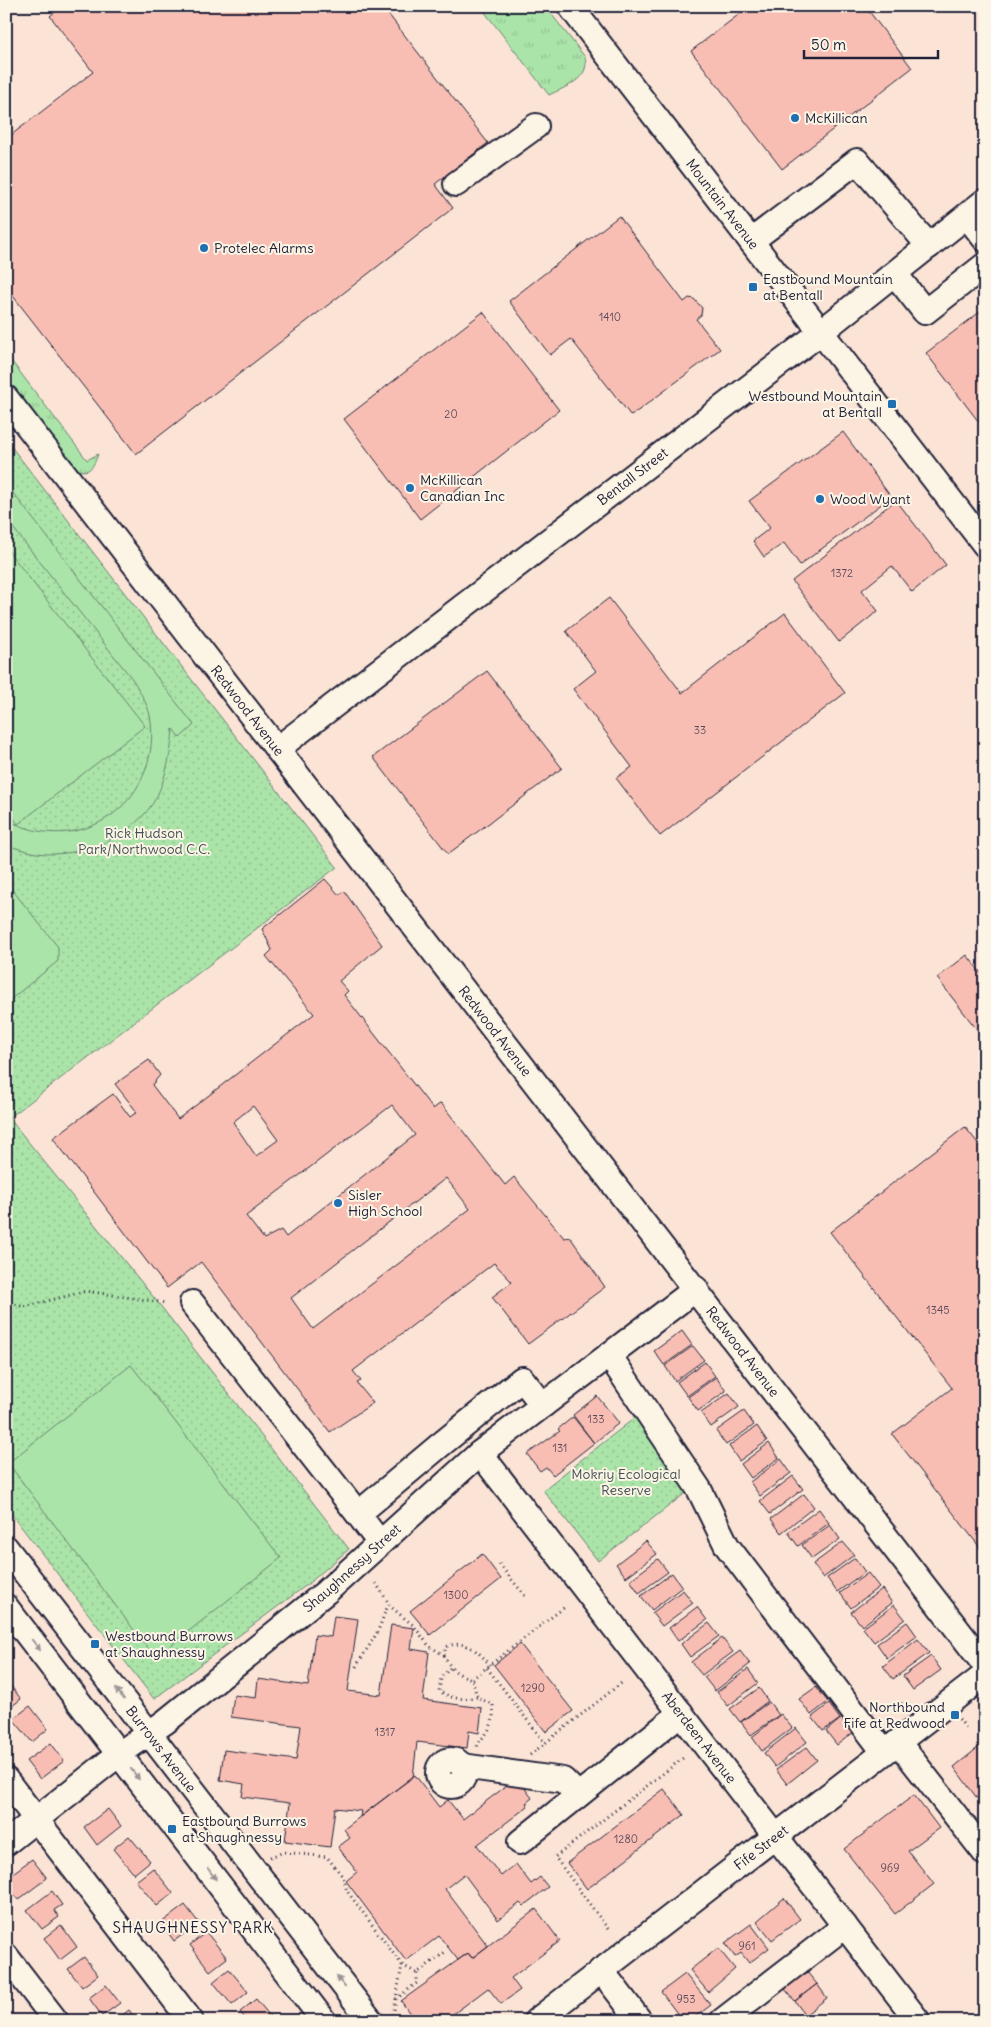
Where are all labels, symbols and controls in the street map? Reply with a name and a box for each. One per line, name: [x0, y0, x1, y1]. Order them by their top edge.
scale bar: [804, 28, 937, 60]
text: 50 m: [811, 35, 846, 54]
place label: McKillican: [805, 109, 868, 127]
marker: McKillican: [789, 112, 801, 124]
street label: Mountain Avenue: [682, 155, 763, 253]
place label: Protelec Alarms: [214, 239, 314, 257]
marker: Protelec Alarms: [198, 242, 210, 254]
place label: Eastbound Mountain at Bentall: [763, 270, 893, 304]
marker: Eastbound Mountain at Bentall: [747, 281, 759, 293]
house number: 1410: [599, 310, 621, 324]
place label: Westbound Mountain at Bentall: [748, 387, 882, 421]
marker: Westbound Mountain at Bentall: [886, 398, 898, 410]
house number: 20: [444, 407, 458, 421]
street label: Bentall Street: [594, 443, 672, 509]
place label: McKillican Canadian Inc: [420, 471, 505, 505]
marker: McKillican Canadian Inc: [404, 482, 416, 494]
place label: Wood Wyant: [830, 490, 911, 508]
marker: Wood Wyant: [814, 493, 826, 505]
house number: 1372: [831, 566, 853, 580]
street label: Redwood Avenue: [207, 662, 288, 759]
house number: 33: [694, 723, 706, 737]
park label: Rick Hudson Park/Northwood C.C.: [78, 824, 210, 858]
street label: Redwood Avenue: [454, 982, 536, 1080]
place label: Sisler High School: [348, 1186, 422, 1220]
marker: Sisler High School: [332, 1197, 344, 1209]
street label: Redwood Avenue: [702, 1303, 783, 1400]
house number: 1345: [926, 1303, 950, 1317]
house number: 133: [588, 1412, 604, 1426]
house number: 131: [553, 1441, 567, 1455]
park label: Mokriy Ecological Reserve: [571, 1465, 681, 1499]
street label: Shaughnessy Street: [299, 1520, 405, 1616]
house number: 1300: [443, 1588, 469, 1602]
place label: Westbound Burrows at Shaughnessy: [105, 1627, 233, 1661]
one-way arrow: [31, 1638, 41, 1652]
marker: Westbound Burrows at Shaughnessy: [89, 1638, 101, 1650]
house number: 1290: [521, 1681, 545, 1695]
one-way arrow: [114, 1688, 125, 1701]
street label: Aberdeen Avenue: [658, 1688, 740, 1787]
place label: Northbound Fife at Redwood: [843, 1698, 945, 1732]
street label: Burrows Avenue: [122, 1702, 200, 1796]
marker: Northbound Fife at Redwood: [949, 1709, 961, 1721]
house number: 1317: [375, 1725, 396, 1739]
one-way arrow: [130, 1767, 140, 1781]
place label: Eastbound Burrows at Shaughnessy: [182, 1812, 306, 1846]
street label: Fife Street: [730, 1821, 792, 1874]
marker: Eastbound Burrows at Shaughnessy: [166, 1823, 178, 1835]
house number: 1280: [614, 1832, 638, 1846]
house number: 969: [881, 1861, 900, 1875]
one-way arrow: [207, 1867, 218, 1880]
district label: SHAUGHNESSY PARK: [112, 1918, 274, 1937]
house number: 961: [738, 1939, 756, 1953]
one-way arrow: [336, 1975, 346, 1989]
house number: 953: [677, 1992, 695, 2006]

